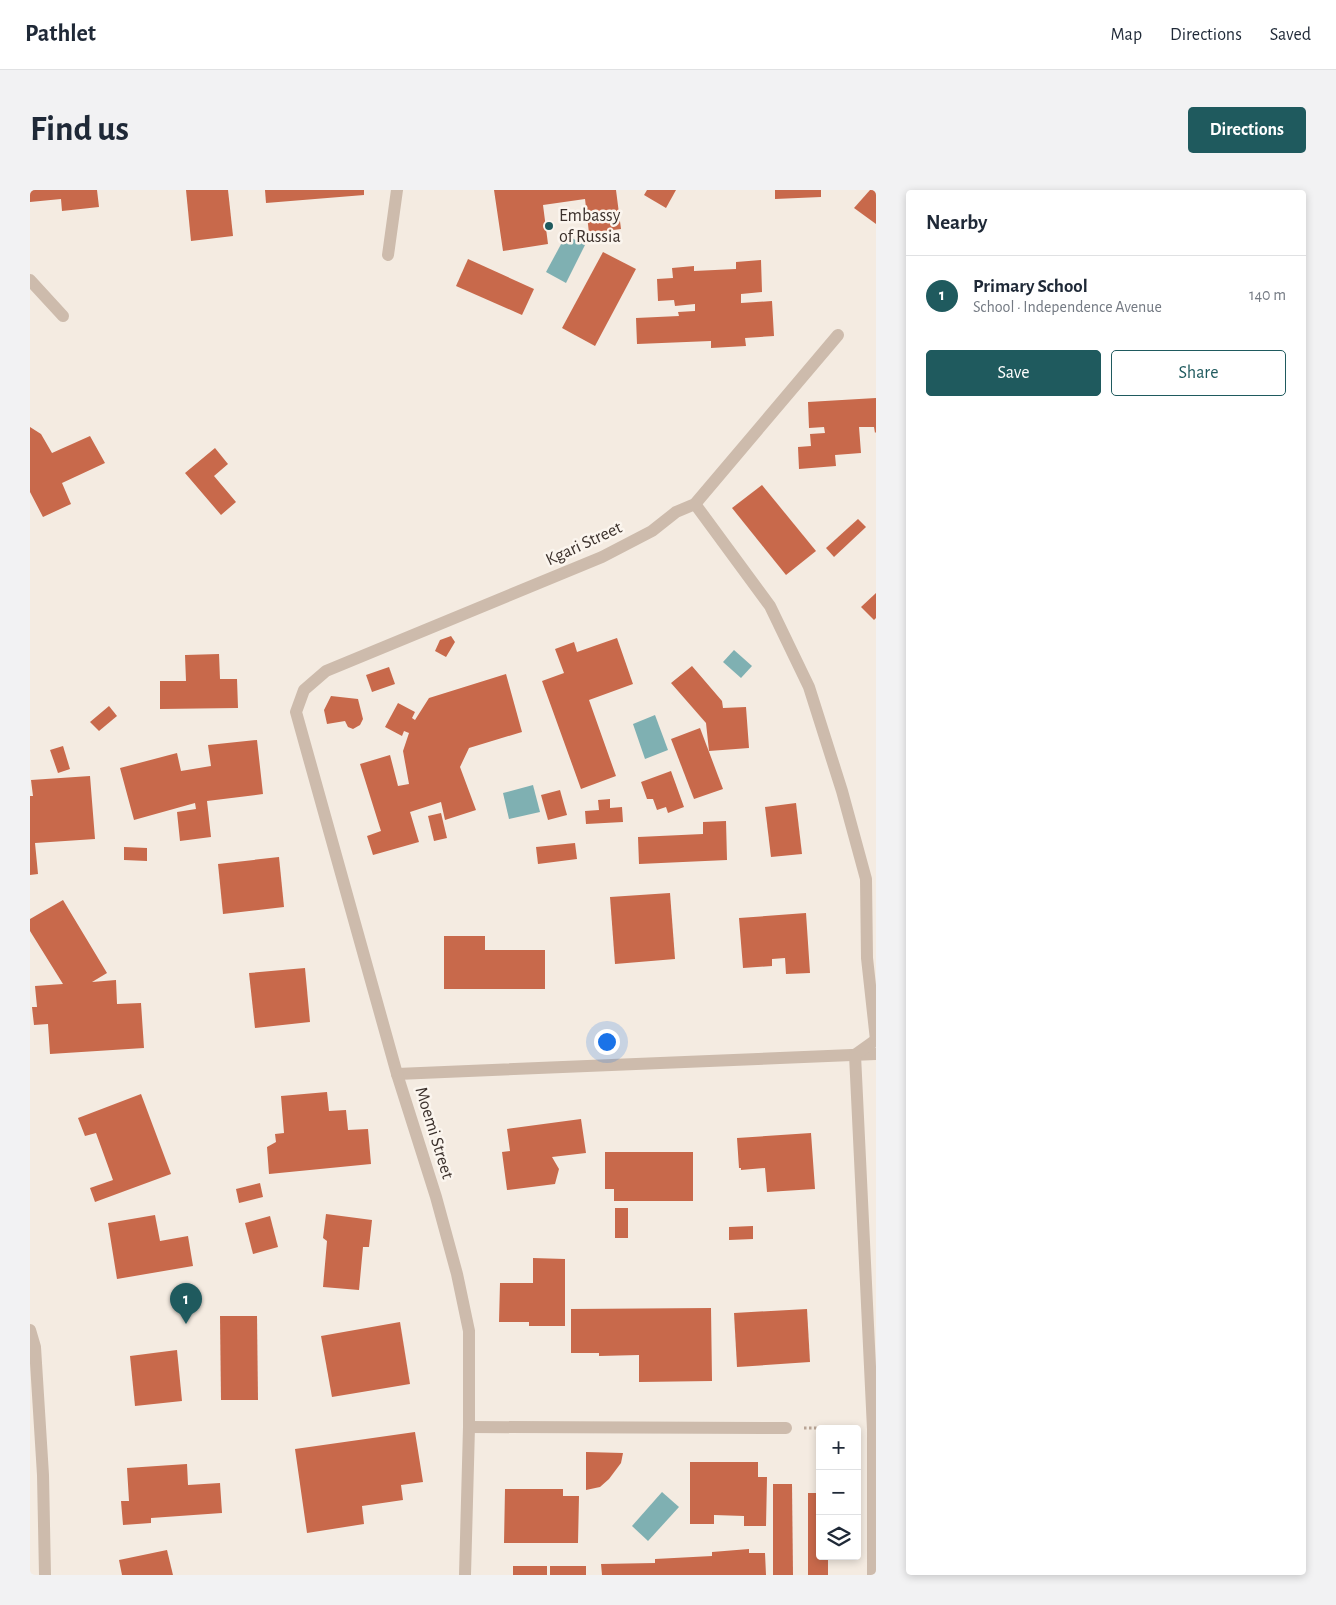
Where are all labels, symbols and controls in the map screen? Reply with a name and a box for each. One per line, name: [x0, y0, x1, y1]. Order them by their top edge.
text: Pathlet: [25, 22, 96, 46]
text: Map: [1111, 26, 1142, 44]
text: Directions: [1170, 26, 1242, 44]
text: Saved: [1270, 26, 1311, 44]
button: Directions: [1188, 107, 1306, 153]
text: Find us: [30, 112, 129, 147]
place label: Embassy of Russia: [559, 207, 621, 246]
text: Nearby: [926, 212, 987, 233]
marker: Embassy of Russia: [543, 220, 555, 232]
text: Primary School: [973, 277, 1088, 296]
text: 1: [939, 287, 945, 303]
text: 140 m: [1249, 287, 1286, 303]
text: School · Independence Avenue: [973, 299, 1162, 315]
button: Save: [926, 350, 1101, 396]
button: Share: [1111, 350, 1286, 396]
street label: Kgari Street: [543, 518, 625, 569]
your location: [594, 1029, 620, 1055]
street label: Moemi Street: [411, 1085, 457, 1181]
pin: 1: [170, 1283, 202, 1324]
map controls: [816, 1425, 861, 1560]
button: +: [816, 1425, 861, 1470]
button: −: [816, 1470, 861, 1515]
button: layers: [816, 1515, 861, 1560]

